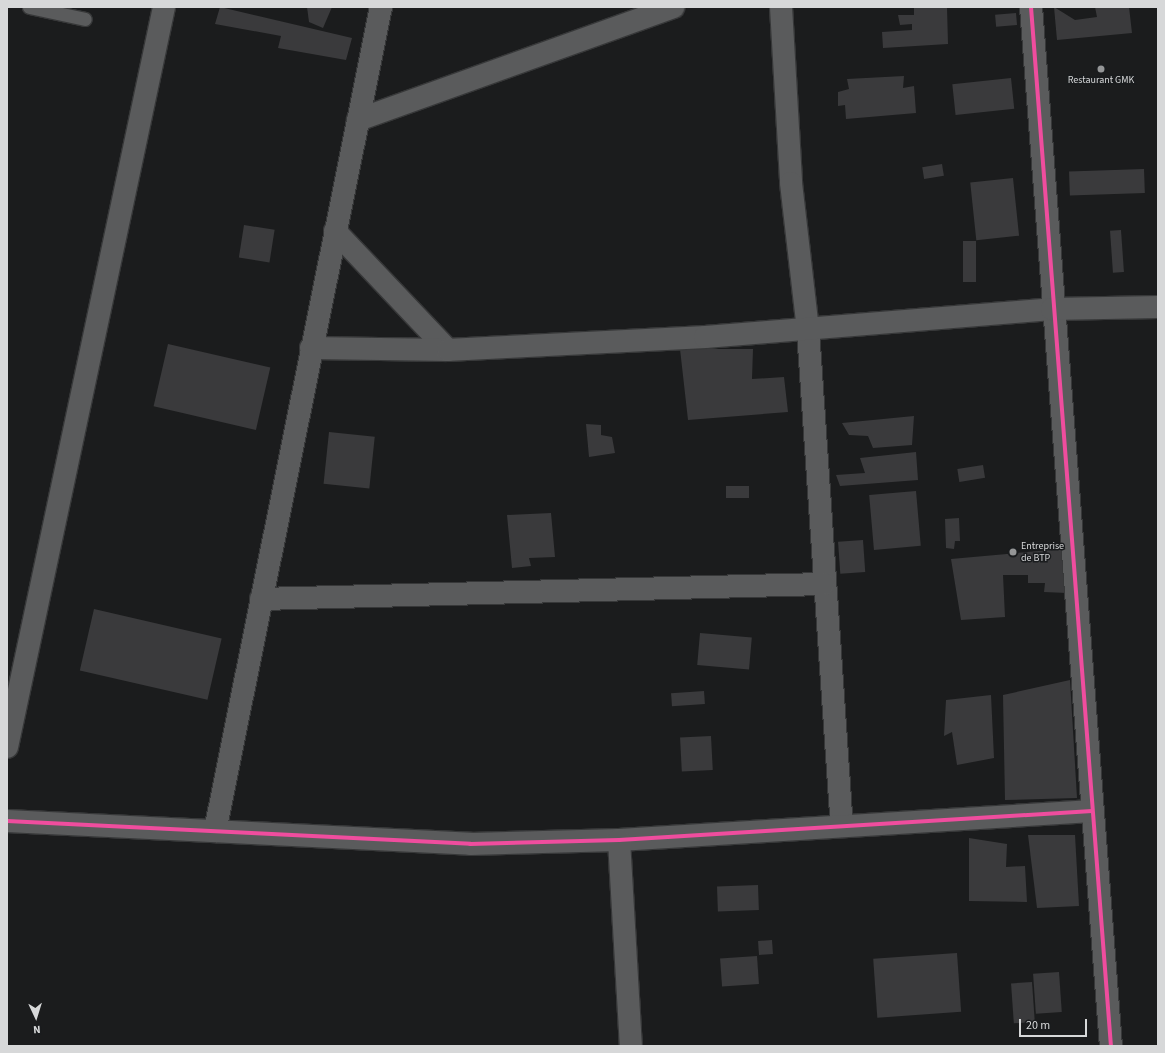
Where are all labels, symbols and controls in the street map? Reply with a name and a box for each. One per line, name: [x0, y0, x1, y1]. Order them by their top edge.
marker: Restaurant GMK: [1096, 64, 1106, 74]
place label: Restaurant GMK: [1068, 75, 1134, 87]
place label: Entreprise de BTP: [1021, 540, 1064, 564]
marker: Entreprise de BTP: [1008, 547, 1018, 557]
north arrow: [16, 997, 56, 1037]
scale bar: [1021, 1011, 1089, 1037]
text: 20 m: [1026, 1017, 1050, 1034]
text: N: [33, 1022, 41, 1037]

